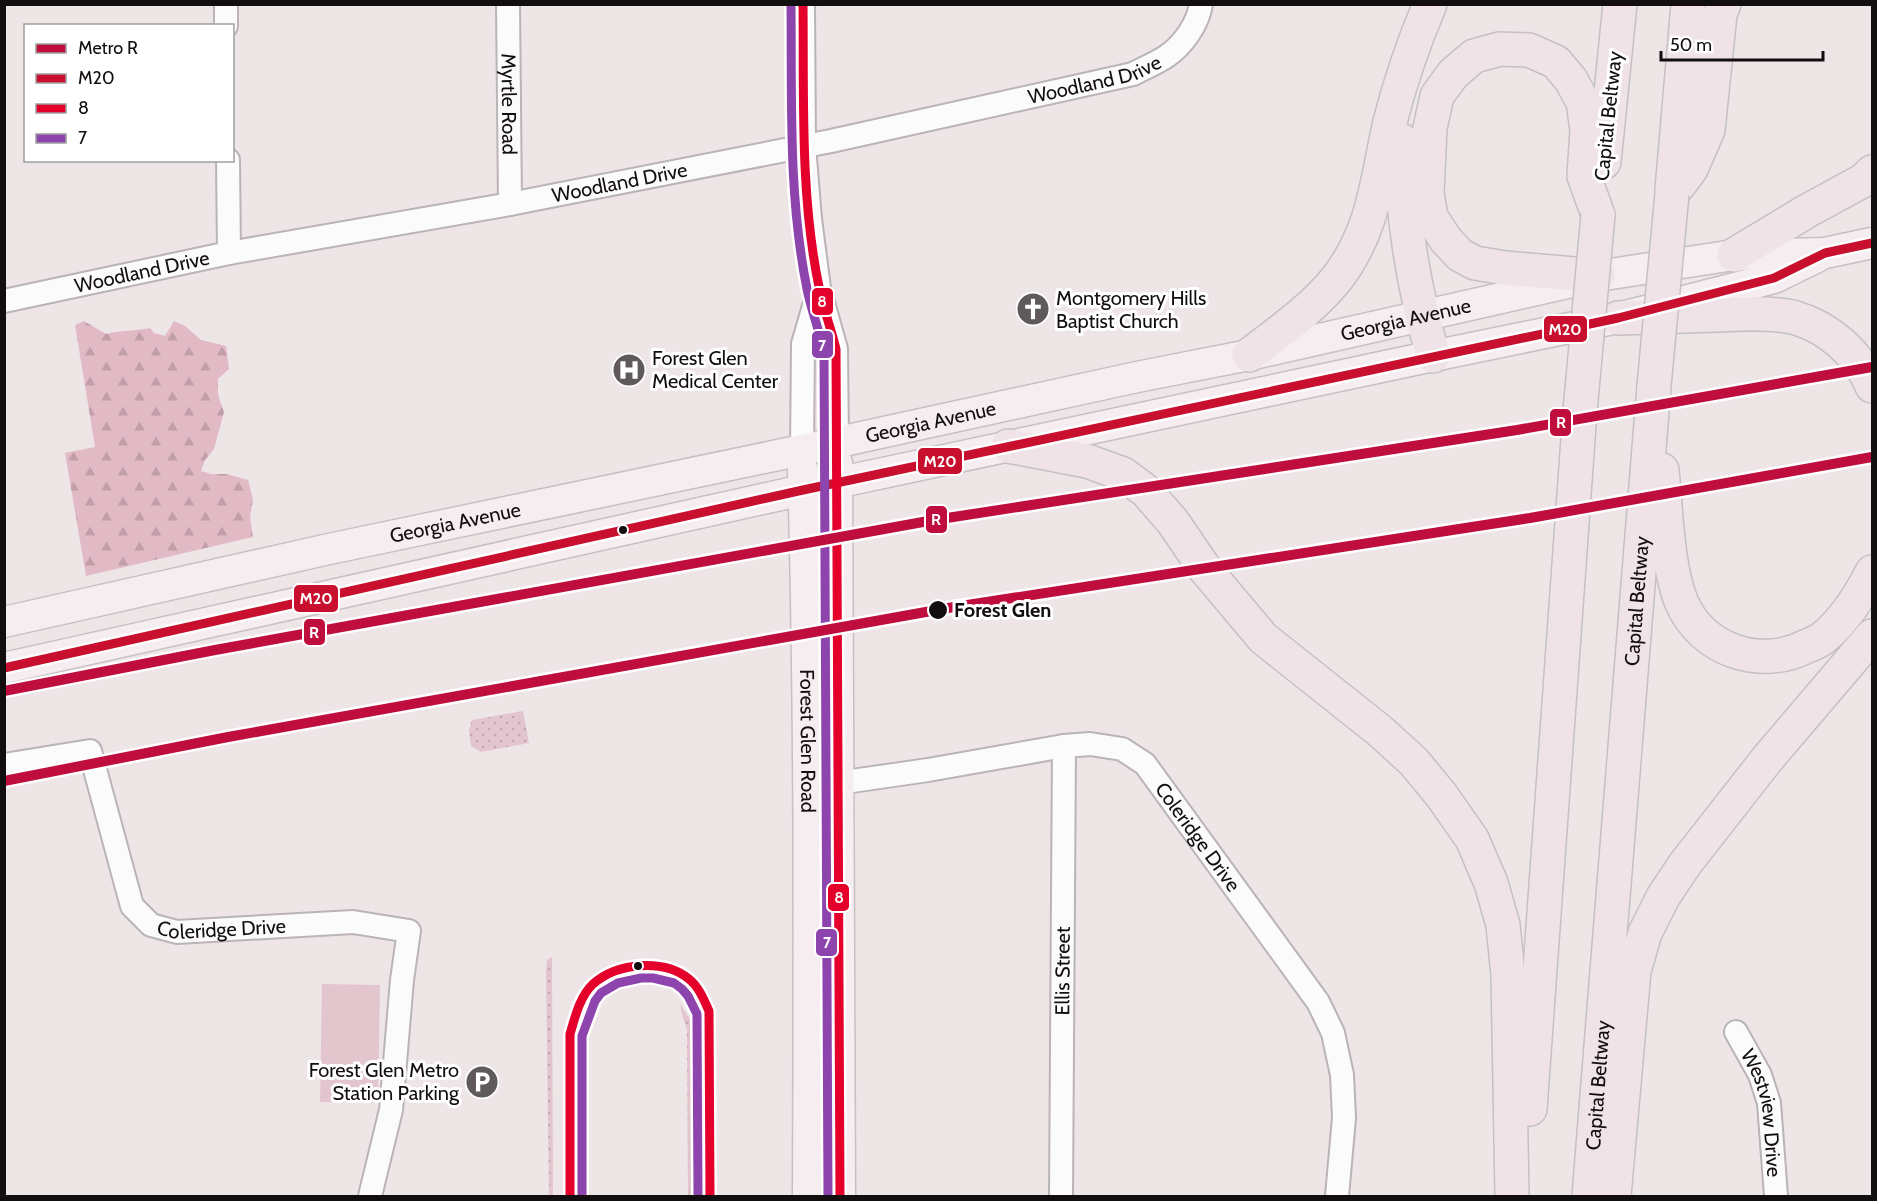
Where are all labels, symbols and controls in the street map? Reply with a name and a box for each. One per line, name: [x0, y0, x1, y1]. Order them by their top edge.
legend: [24, 24, 234, 162]
scale bar: [1661, 24, 1823, 62]
text: 50 m: [1670, 34, 1712, 56]
text: Metro R: [78, 37, 138, 59]
street label: Woodland Drive: [1026, 50, 1165, 109]
street label: Capital Beltway: [1589, 50, 1627, 182]
street label: Myrtle Road: [496, 53, 522, 155]
text: M20: [78, 67, 115, 89]
text: 8: [78, 97, 89, 119]
text: 7: [78, 127, 87, 149]
street label: Woodland Drive: [550, 157, 689, 207]
street label: Woodland Drive: [72, 246, 212, 298]
place label: Montgomery Hills Baptist Church: [1056, 286, 1206, 333]
line badge: 8: [811, 287, 834, 316]
church icon: Montgomery Hills Baptist Church: [1015, 291, 1051, 327]
text: 8: [817, 292, 827, 311]
street label: Georgia Avenue: [1338, 293, 1473, 346]
line badge: M20: [1543, 315, 1588, 343]
text: M20: [1548, 320, 1582, 339]
line badge: 7: [811, 330, 834, 359]
text: 7: [818, 336, 827, 355]
place label: Forest Glen Medical Center: [652, 346, 779, 393]
hospital icon: Forest Glen Medical Center: [611, 352, 647, 388]
street label: Georgia Avenue: [863, 396, 998, 448]
line badge: R: [1549, 408, 1572, 437]
text: R: [1556, 413, 1566, 432]
line badge: M20: [917, 447, 963, 475]
text: M20: [923, 452, 957, 471]
street label: Georgia Avenue: [388, 497, 523, 548]
line badge: R: [925, 505, 948, 534]
text: R: [931, 510, 941, 529]
unlabelled marker: [617, 524, 629, 536]
street label: Capital Beltway: [1620, 535, 1654, 667]
line badge: M20: [293, 584, 339, 613]
text: M20: [299, 589, 333, 608]
place label: Forest Glen: [954, 598, 1051, 622]
marker: Forest Glen: [927, 599, 949, 621]
line badge: R: [303, 618, 326, 646]
text: R: [309, 623, 319, 642]
street label: Forest Glen Road: [795, 669, 820, 813]
street label: Coleridge Drive: [1150, 778, 1246, 896]
line badge: 8: [827, 883, 850, 912]
text: 8: [834, 888, 844, 907]
street label: Coleridge Drive: [154, 914, 287, 944]
street label: Ellis Street: [1050, 926, 1075, 1016]
line badge: 7: [815, 928, 838, 957]
text: 7: [823, 933, 832, 952]
unlabelled marker: [632, 960, 644, 972]
street label: Capital Beltway: [1581, 1019, 1615, 1151]
street label: Westview Drive: [1736, 1045, 1787, 1178]
place label: Forest Glen Metro Station Parking: [309, 1058, 460, 1105]
parking icon: Forest Glen Metro Station Parking: [464, 1064, 500, 1100]

